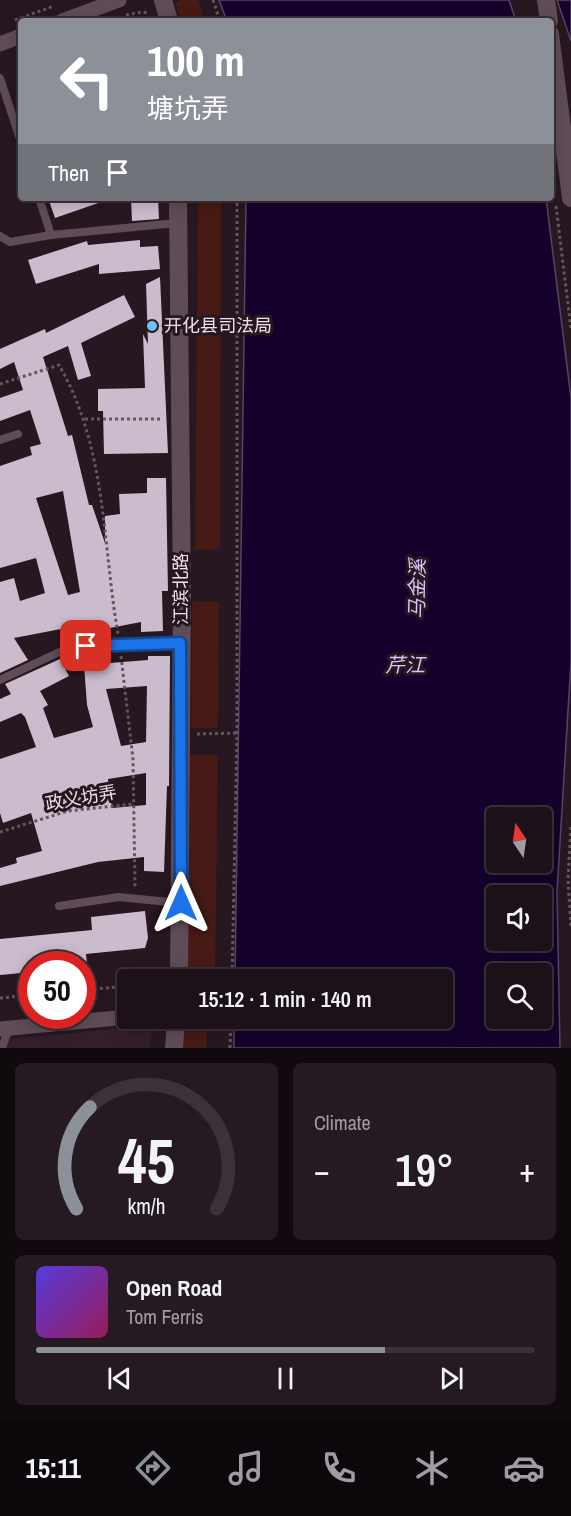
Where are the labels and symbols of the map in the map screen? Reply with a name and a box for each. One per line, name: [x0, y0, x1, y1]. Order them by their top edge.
place label: 开化县司法局: [164, 313, 272, 338]
marker: 开化县司法局: [145, 319, 159, 333]
street label: 江滨北路: [168, 553, 193, 625]
water label: 马金溪: [402, 557, 431, 619]
pin: [60, 620, 111, 671]
water label: 芹江: [385, 651, 427, 678]
street label: 政义坊弄: [43, 779, 119, 816]
north arrow: [486, 807, 552, 873]
position arrow: [149, 871, 213, 935]
speed limit sign: 50: [18, 951, 96, 1029]

